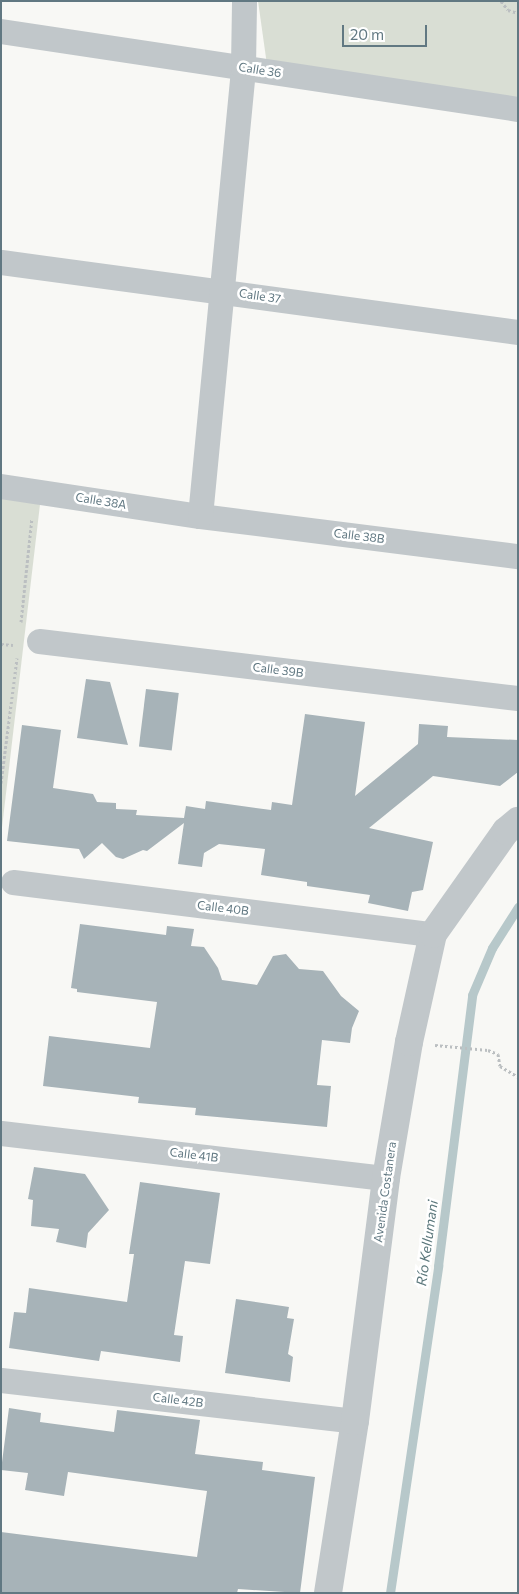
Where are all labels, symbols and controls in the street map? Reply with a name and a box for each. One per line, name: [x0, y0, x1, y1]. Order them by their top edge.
scale bar: [344, 15, 429, 47]
text: 20 m: [350, 25, 384, 43]
street label: Calle 36: [237, 59, 283, 81]
street label: Calle 37: [238, 286, 282, 306]
street label: Calle 38A: [75, 490, 127, 512]
street label: Calle 38B: [333, 526, 385, 546]
street label: Calle 39B: [252, 660, 304, 680]
street label: Calle 40B: [196, 898, 250, 918]
street label: Avenida Costanera: [371, 1141, 399, 1243]
street label: Calle 41B: [169, 1145, 219, 1165]
water label: Río Kellumani: [413, 1199, 441, 1287]
street label: Calle 42B: [152, 1390, 204, 1410]

